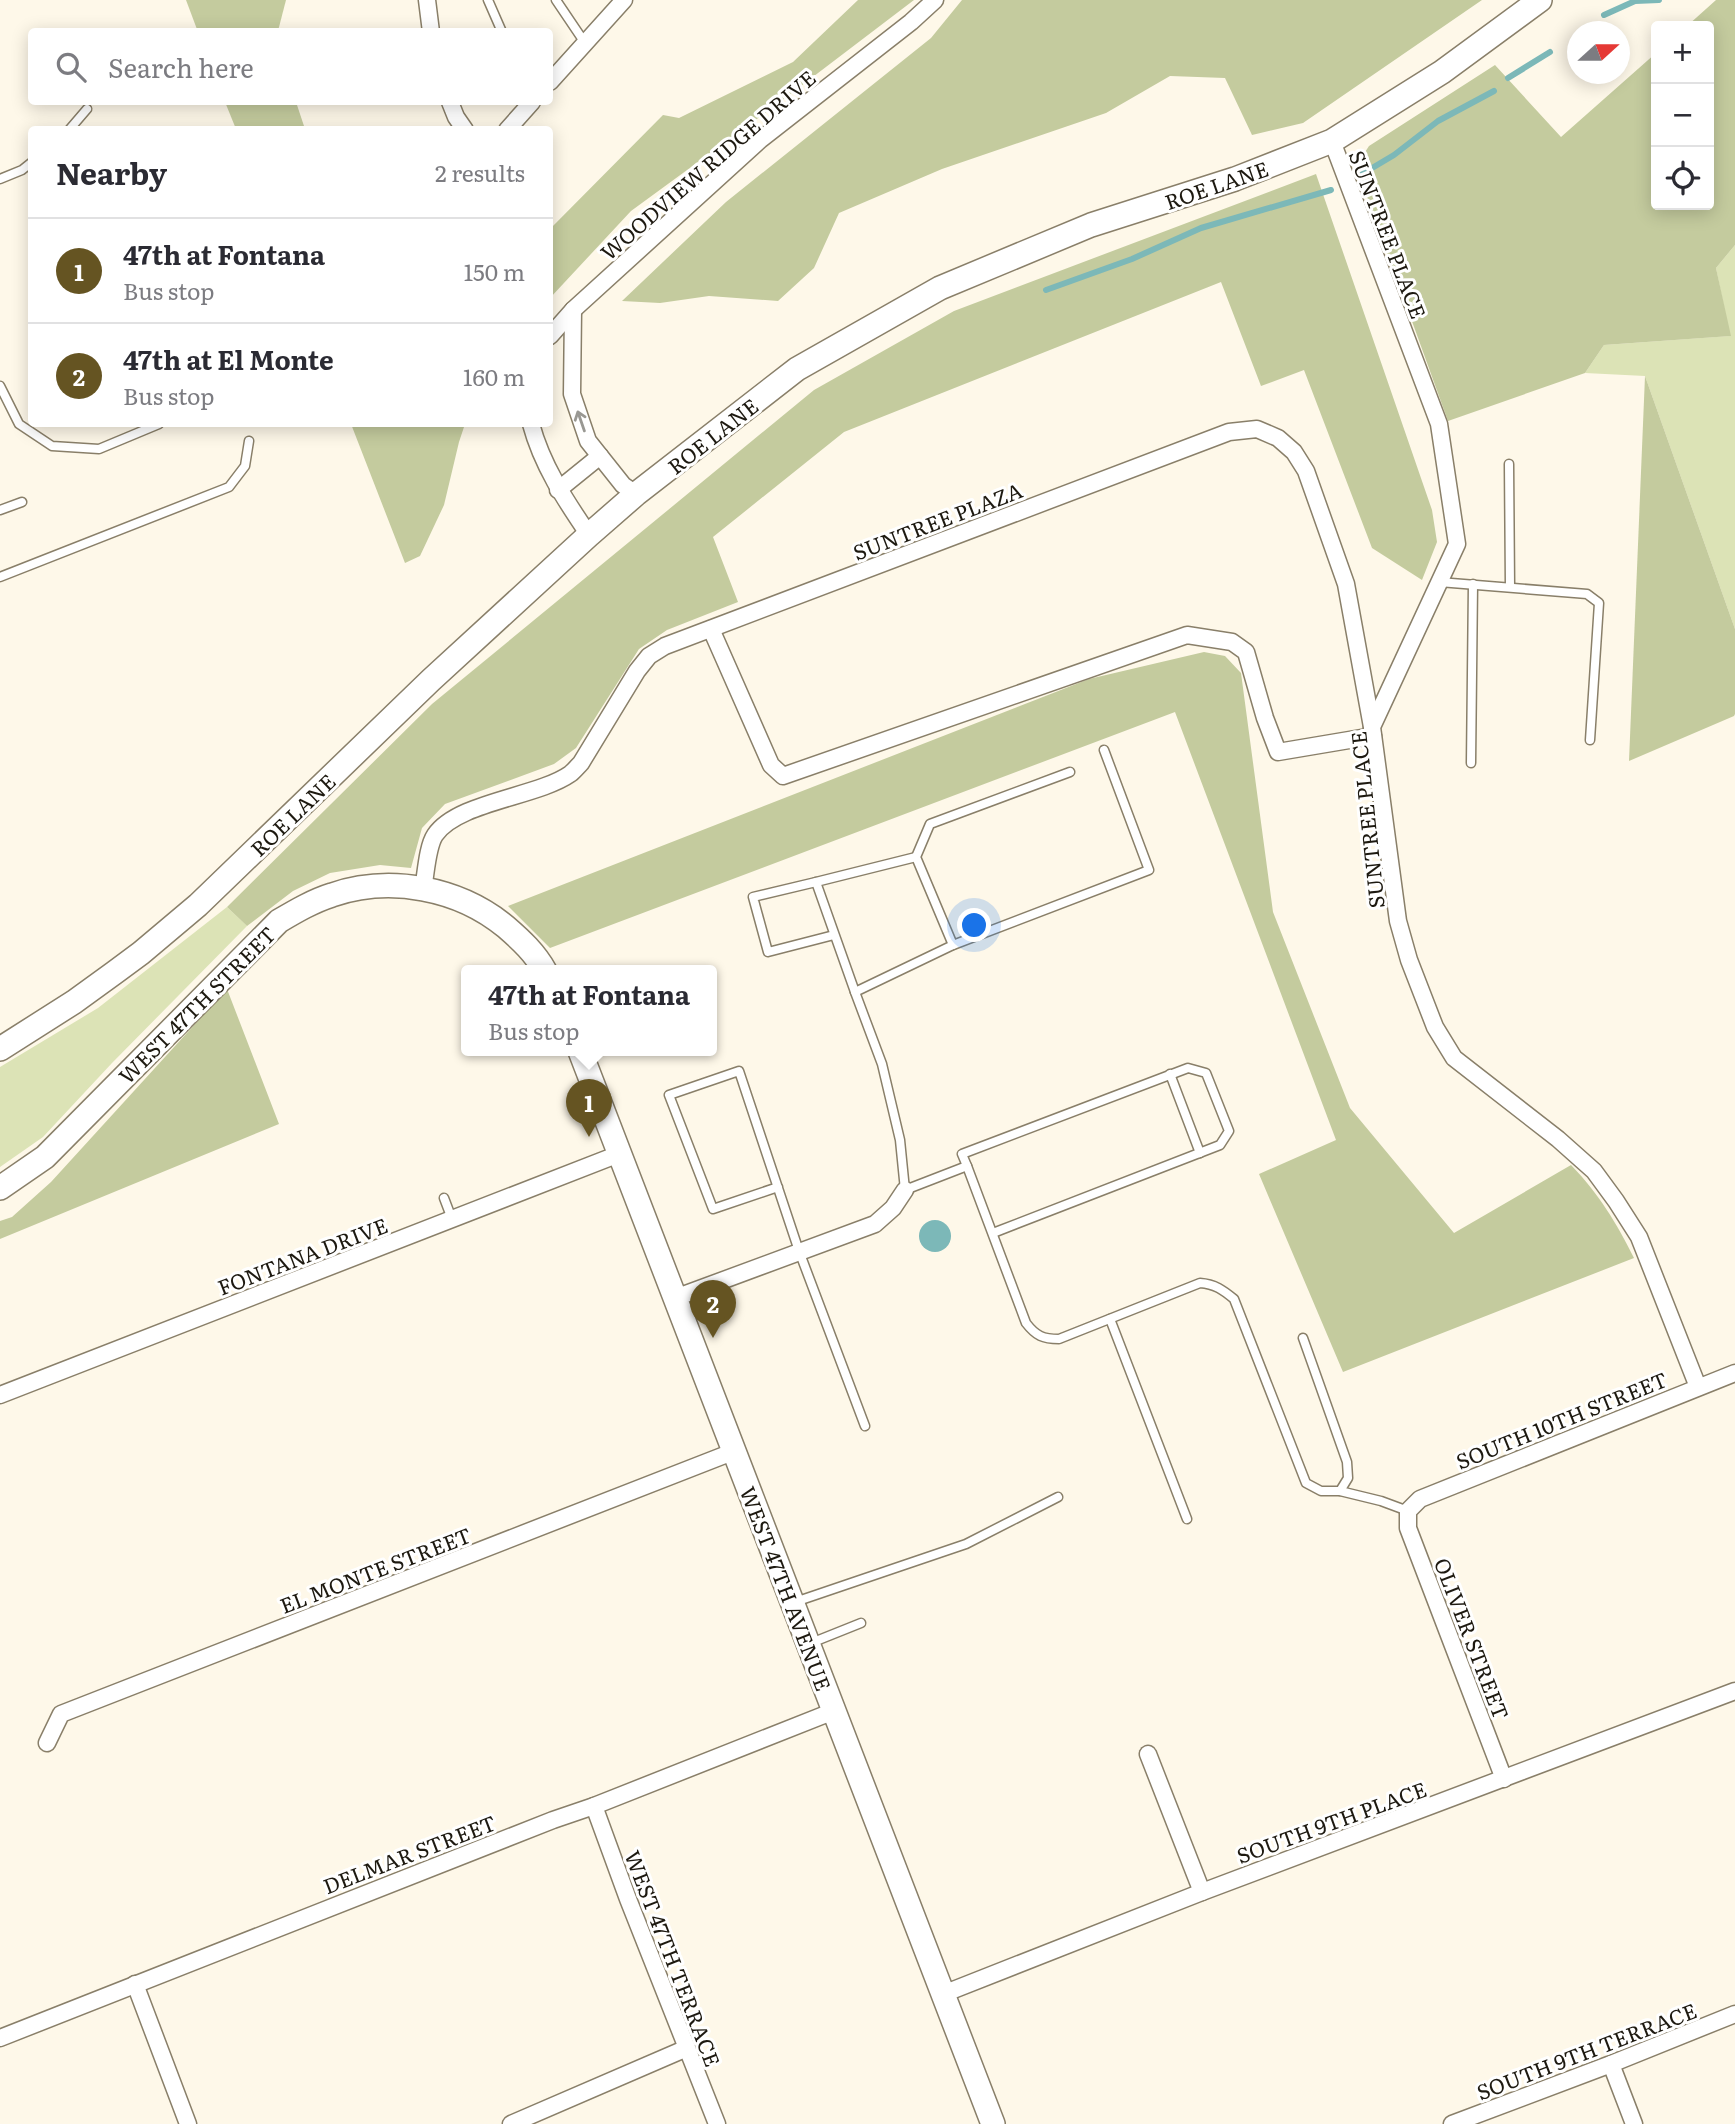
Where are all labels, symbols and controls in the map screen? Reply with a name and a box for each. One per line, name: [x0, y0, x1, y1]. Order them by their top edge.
north arrow: [1567, 21, 1630, 84]
map controls: [1651, 21, 1714, 210]
button: +: [1651, 21, 1714, 84]
search box: [28, 28, 553, 105]
text: Search here: [108, 47, 254, 86]
icon: search: [52, 48, 90, 86]
street label: WOODVIEW RIDGE DRIVE: [593, 62, 821, 266]
button: −: [1651, 84, 1714, 147]
street label: SUNTREE PLACE: [1343, 145, 1435, 323]
button: locate: [1651, 147, 1714, 210]
text: Nearby: [56, 150, 167, 194]
street label: ROE LANE: [1160, 152, 1272, 216]
text: 2 results: [435, 155, 525, 189]
text: 47th at Fontana: [123, 234, 325, 273]
text: 1: [74, 254, 84, 288]
text: 150 m: [464, 254, 525, 288]
text: Bus stop: [123, 273, 215, 307]
text: 47th at El Monte: [123, 339, 334, 378]
text: 2: [73, 359, 85, 393]
text: 160 m: [463, 359, 525, 393]
text: Bus stop: [123, 378, 215, 412]
street label: ROE LANE: [660, 390, 764, 480]
one-way arrow: [574, 410, 587, 432]
street label: SUNTREE PLAZA: [848, 473, 1027, 567]
street label: SUNTREE PLACE: [1341, 730, 1391, 910]
street label: ROE LANE: [242, 765, 342, 863]
your location: [957, 908, 991, 942]
street label: WEST 47TH STREET: [110, 918, 282, 1090]
popup: [461, 965, 717, 1056]
text: 47th at Fontana: [488, 974, 690, 1013]
text: Bus stop: [488, 1013, 580, 1047]
pin: 1: [566, 1079, 612, 1137]
street label: FONTANA DRIVE: [212, 1208, 392, 1302]
pin: 2: [690, 1280, 736, 1338]
street label: SOUTH 10TH STREET: [1451, 1362, 1671, 1476]
street label: WEST 47TH AVENUE: [734, 1481, 840, 1695]
street label: EL MONTE STREET: [275, 1518, 475, 1620]
street label: OLIVER STREET: [1428, 1553, 1518, 1723]
street label: SOUTH 9TH PLACE: [1232, 1772, 1430, 1870]
street label: DELMAR STREET: [318, 1806, 500, 1900]
street label: WEST 47TH TERRACE: [618, 1845, 730, 2071]
street label: SOUTH 9TH TERRACE: [1471, 1994, 1701, 2106]

